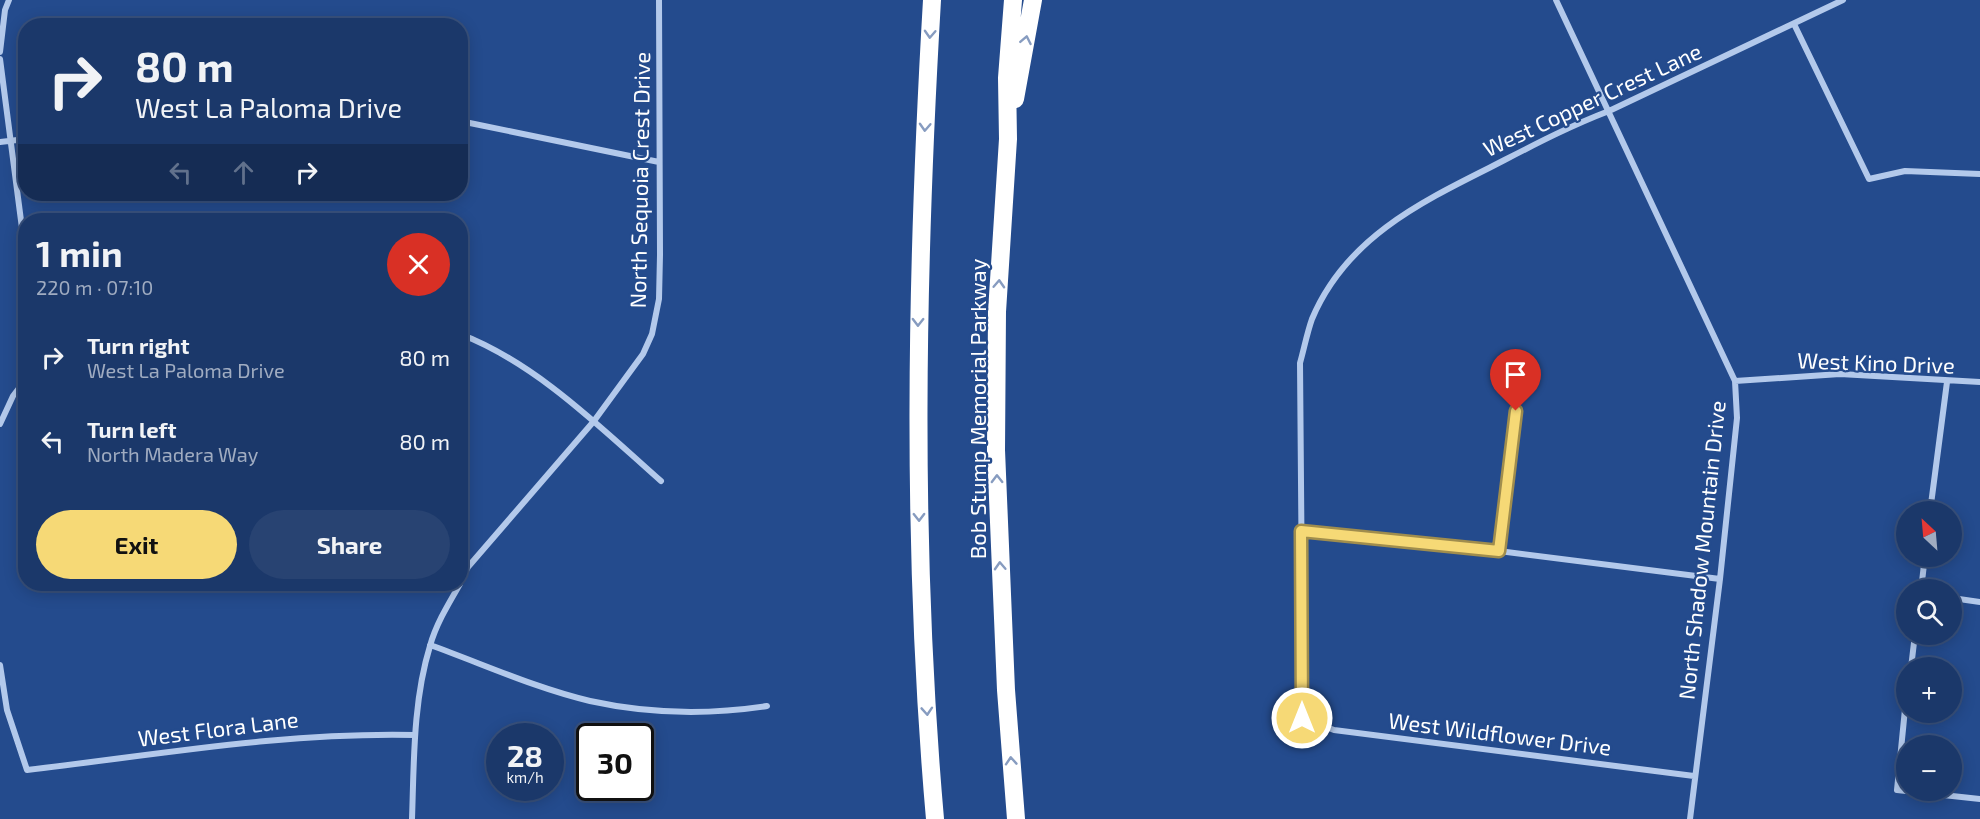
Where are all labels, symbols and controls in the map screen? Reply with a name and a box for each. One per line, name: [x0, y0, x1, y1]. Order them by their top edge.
one-way arrow: [924, 30, 937, 39]
one-way arrow: [1019, 36, 1032, 46]
street label: West Copper Crest Lane: [1479, 37, 1705, 161]
text: 80 m: [135, 40, 234, 90]
icon: right: [36, 42, 114, 120]
street label: North Sequoia Crest Drive: [624, 51, 654, 309]
text: West La Paloma Drive: [135, 91, 402, 123]
one-way arrow: [918, 122, 931, 131]
icon: left: [164, 156, 197, 189]
icon: ahead: [227, 156, 260, 189]
icon: right: [290, 156, 323, 189]
text: 1 min: [36, 231, 123, 274]
button: close: [387, 233, 450, 296]
street label: Bob Stump Memorial Parkway: [964, 258, 990, 559]
text: 220 m · 07:10: [36, 275, 153, 299]
one-way arrow: [993, 280, 1006, 289]
one-way arrow: [912, 317, 925, 326]
text: Turn right: [87, 332, 189, 358]
icon: right: [36, 341, 69, 374]
text: 80 m: [399, 344, 450, 370]
street label: West Kino Drive: [1797, 346, 1955, 378]
pin: [1490, 349, 1541, 411]
text: West La Paloma Drive: [87, 358, 285, 382]
icon: arrive: [1499, 358, 1532, 391]
street label: North Shadow Mountain Drive: [1672, 399, 1730, 701]
text: Turn left: [87, 416, 176, 442]
icon: left: [36, 425, 69, 458]
text: 80 m: [399, 428, 450, 454]
text: North Madera Way: [87, 442, 258, 466]
one-way arrow: [991, 475, 1004, 484]
north arrow: [1896, 501, 1962, 567]
map controls: [1896, 501, 1962, 801]
button: Exit: [36, 510, 237, 579]
button: Share: [249, 510, 450, 579]
one-way arrow: [913, 512, 925, 521]
one-way arrow: [993, 562, 1006, 571]
button: search: [1896, 579, 1962, 645]
button: +: [1896, 657, 1962, 723]
position arrow: [1270, 686, 1334, 750]
street label: West Flora Lane: [136, 705, 300, 751]
street label: West Wildflower Drive: [1387, 706, 1613, 760]
one-way arrow: [921, 707, 934, 716]
speed limit sign: 30: [576, 723, 654, 801]
button: −: [1896, 735, 1962, 801]
text: 28: [507, 737, 543, 773]
one-way arrow: [1004, 756, 1017, 765]
text: km/h: [506, 768, 544, 786]

